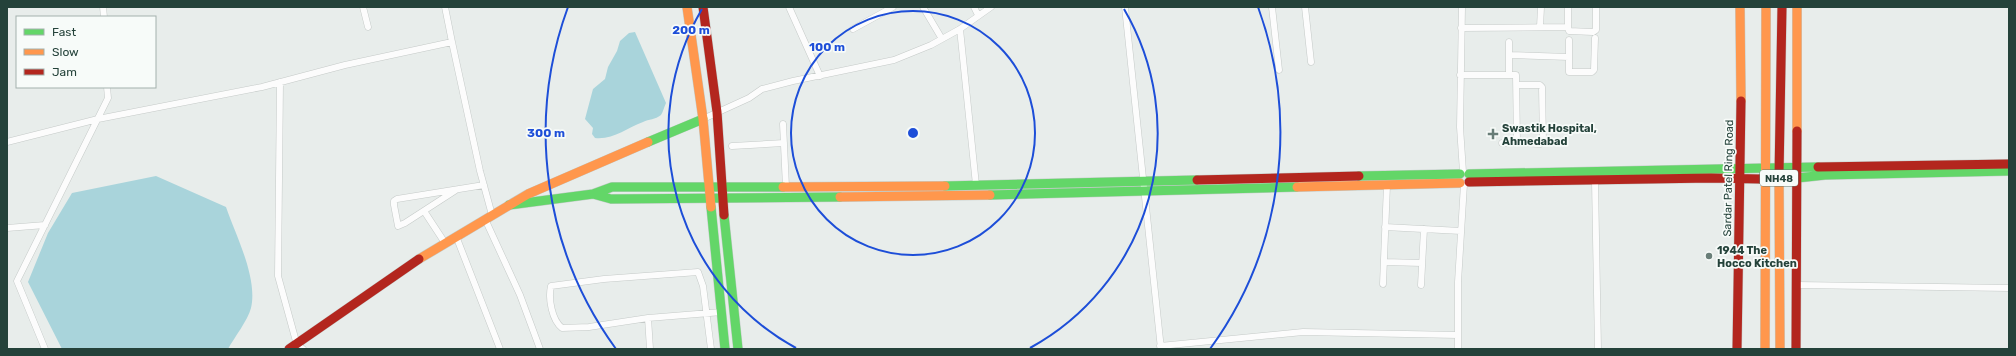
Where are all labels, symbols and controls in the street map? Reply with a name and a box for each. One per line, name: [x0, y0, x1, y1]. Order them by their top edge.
legend: [16, 16, 156, 88]
text: 200 m: [672, 23, 710, 37]
text: Fast: [52, 25, 76, 39]
text: 100 m: [809, 40, 845, 54]
text: Slow: [52, 45, 79, 59]
text: Jam: [52, 65, 77, 79]
street label: Sardar Patel Ring Road: [1721, 119, 1736, 237]
place label: Swastik Hospital, Ahmedabad: [1502, 122, 1597, 148]
text: 300 m: [527, 126, 565, 140]
centre of rings: [906, 126, 920, 140]
marker: Swastik Hospital, Ahmedabad: [1487, 128, 1499, 140]
road number: NH48: [1760, 170, 1798, 186]
place label: 1944 The Hocco Kitchen: [1717, 244, 1797, 270]
marker: 1944 The Hocco Kitchen: [1704, 251, 1714, 261]

